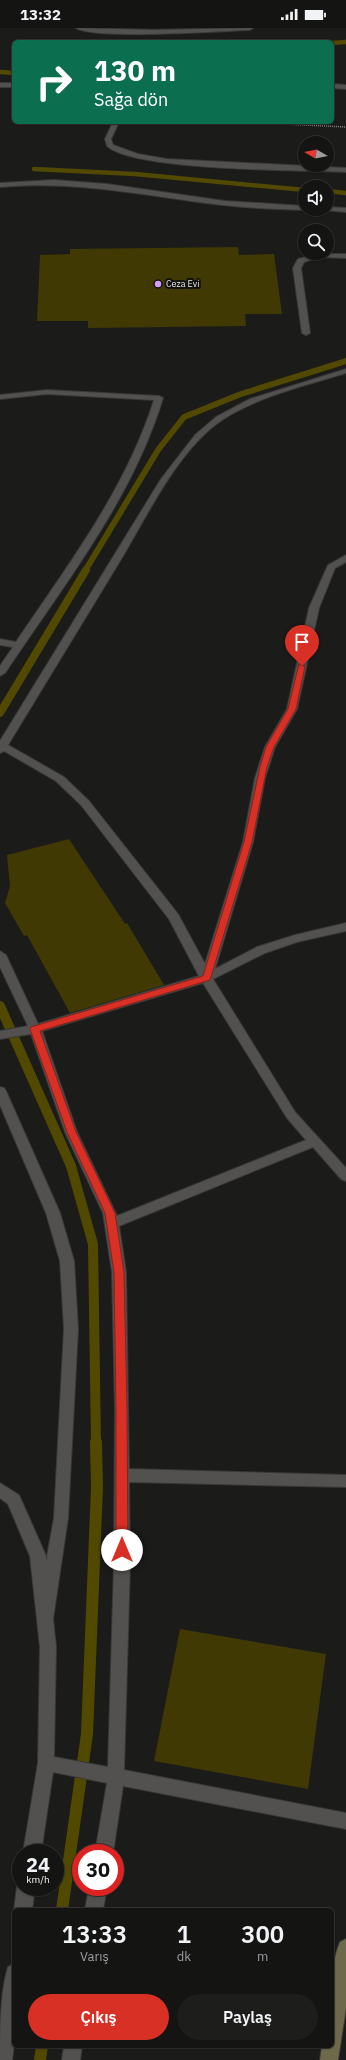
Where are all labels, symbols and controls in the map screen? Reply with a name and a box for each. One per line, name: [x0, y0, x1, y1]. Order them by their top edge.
text: 13:32: [20, 5, 61, 24]
text: 130 m: [94, 52, 176, 89]
icon: right: [28, 56, 80, 108]
text: Sağa dön: [94, 88, 168, 111]
north arrow: [298, 136, 334, 172]
map controls: [298, 136, 334, 260]
button: sound: [298, 180, 334, 216]
button: search: [298, 224, 334, 260]
place label: Ceza Evi: [166, 278, 200, 289]
marker: Ceza Evi: [153, 279, 163, 289]
pin: [285, 625, 319, 666]
icon: arrive: [291, 631, 313, 653]
position arrow: [101, 1529, 143, 1571]
speed limit sign: 30: [72, 1844, 124, 1896]
text: 24: [26, 1851, 50, 1878]
text: km/h: [26, 1873, 50, 1886]
text: 13:33: [62, 1918, 127, 1950]
text: 1: [177, 1918, 191, 1950]
text: 300: [241, 1918, 284, 1950]
text: Varış: [80, 1948, 109, 1965]
text: dk: [177, 1948, 191, 1965]
text: m: [257, 1948, 268, 1965]
button: Çıkış: [28, 1994, 169, 2040]
button: Paylaş: [177, 1994, 318, 2040]

